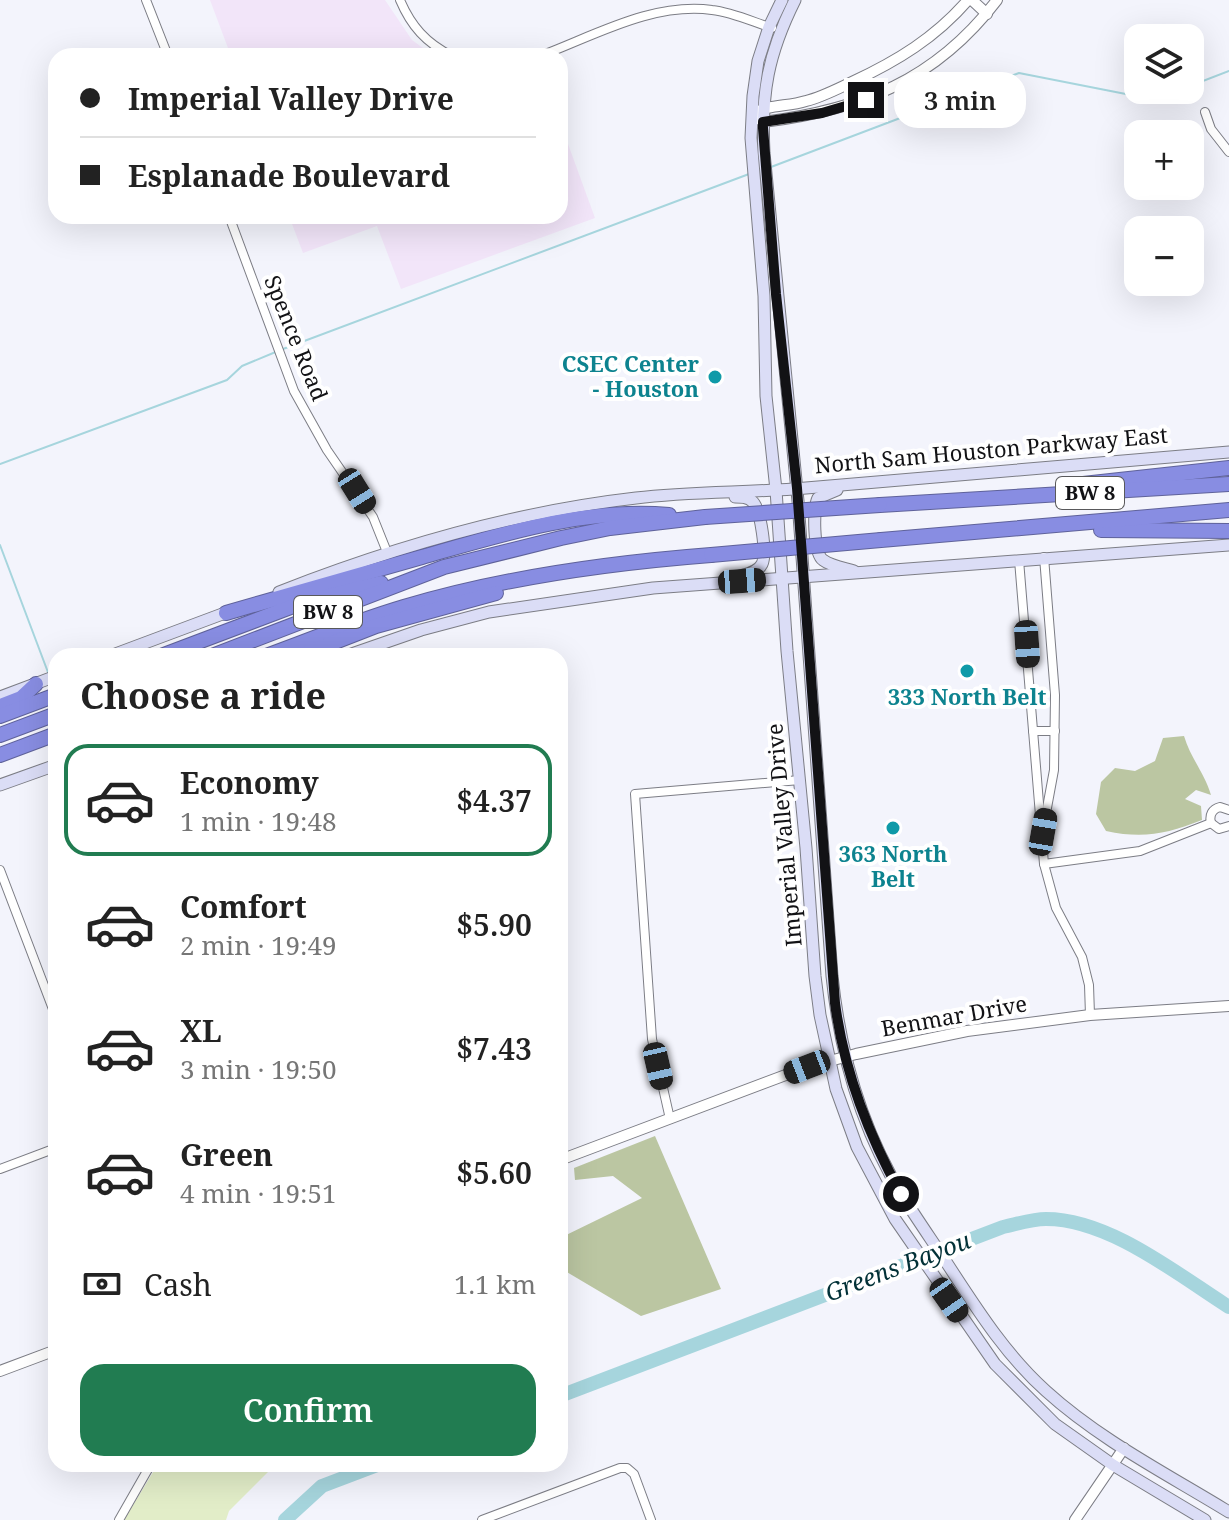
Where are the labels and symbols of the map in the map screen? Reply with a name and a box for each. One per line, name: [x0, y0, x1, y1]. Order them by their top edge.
callout: 3 min: [894, 72, 1026, 128]
route end: [848, 82, 884, 118]
street label: Spence Road: [258, 270, 336, 405]
place label: CSEC Center - Houston: [562, 348, 699, 403]
marker: CSEC Center - Houston: [706, 368, 724, 386]
street label: North Sam Houston Parkway East: [813, 419, 1169, 479]
car: [334, 464, 380, 518]
road number: BW 8: [1056, 477, 1124, 509]
car: [717, 567, 767, 595]
road number: BW 8: [294, 596, 362, 628]
car: [1013, 619, 1041, 669]
marker: 333 North Belt: [958, 662, 976, 680]
place label: 333 North Belt: [888, 681, 1046, 711]
street label: Imperial Valley Drive: [758, 722, 808, 948]
car: [1027, 806, 1059, 858]
marker: 363 North Belt: [884, 819, 902, 837]
place label: 363 North Belt: [839, 838, 948, 893]
street label: Benmar Drive: [879, 987, 1029, 1043]
car: [641, 1040, 675, 1092]
car: [780, 1047, 834, 1087]
route start: [883, 1176, 919, 1212]
water label: Greens Bayou: [820, 1223, 975, 1308]
car: [925, 1273, 973, 1327]

